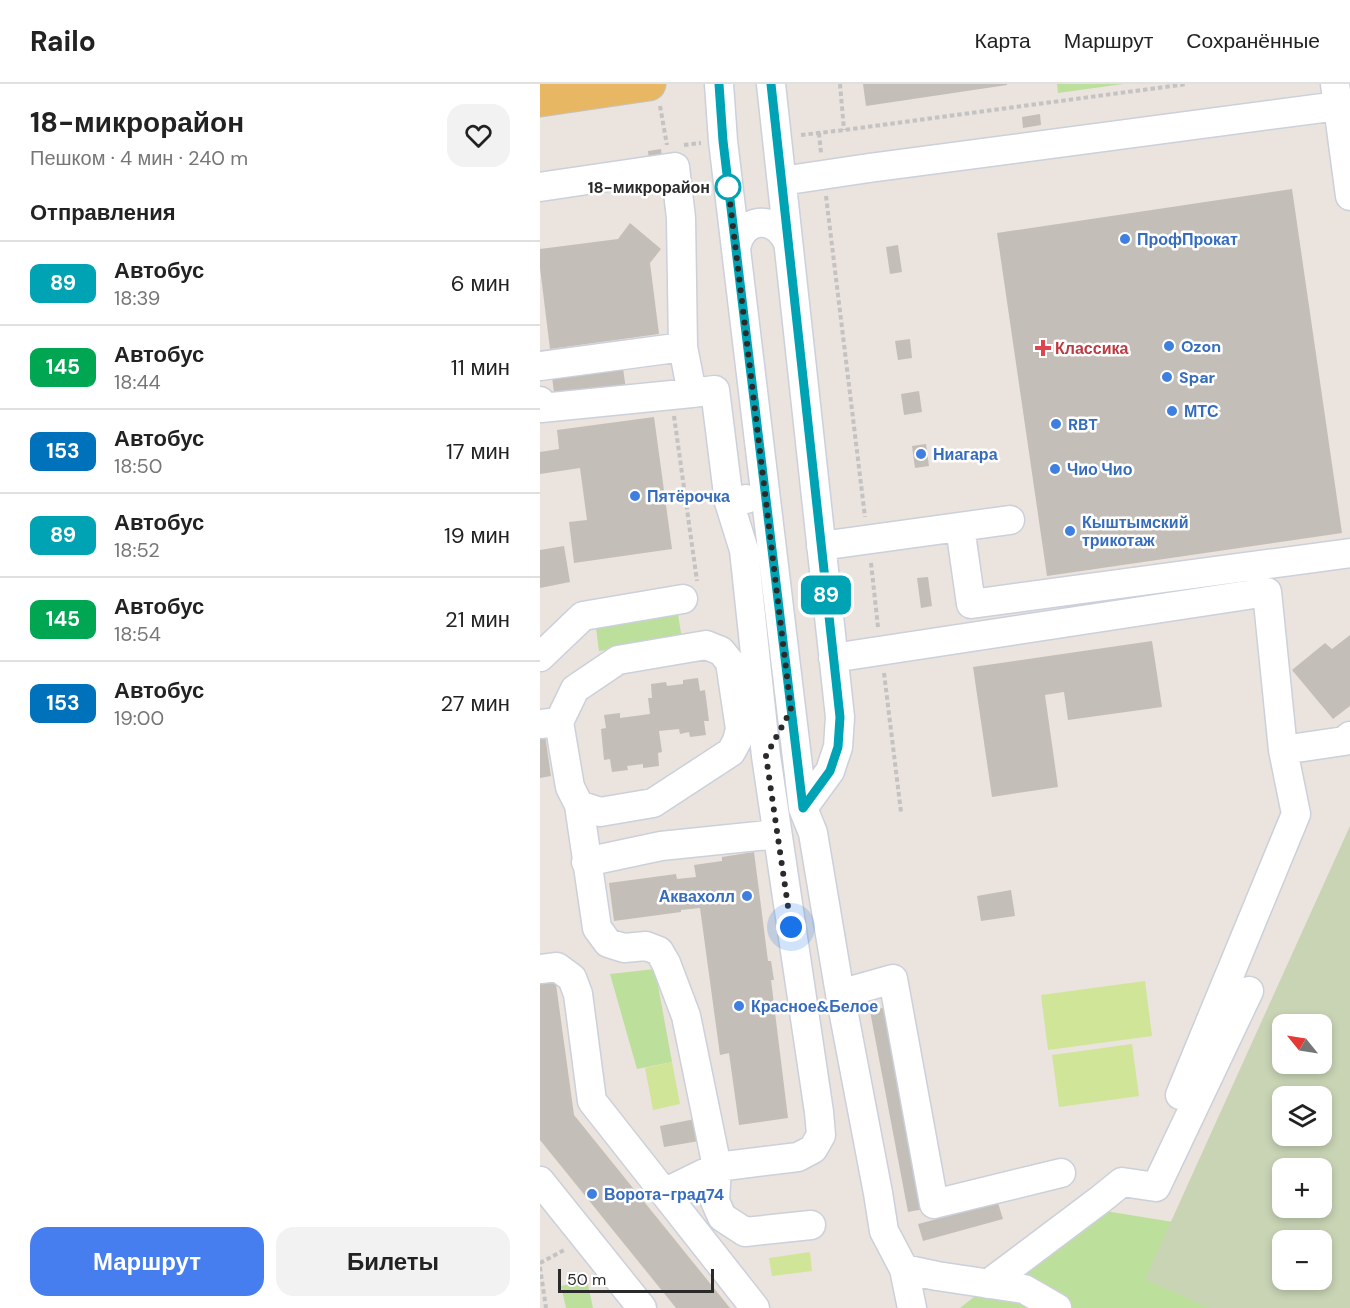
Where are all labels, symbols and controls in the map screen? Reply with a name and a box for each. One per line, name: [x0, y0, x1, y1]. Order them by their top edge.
text: Railo: [30, 23, 96, 60]
text: Карта: [975, 27, 1031, 55]
text: Маршрут: [1064, 27, 1153, 55]
text: Сохранённые: [1186, 27, 1320, 55]
text: 18-микрорайон: [30, 104, 244, 141]
button: heart: [447, 104, 510, 167]
text: Пешком · 4 мин · 240 m: [30, 145, 248, 171]
marker: 18-микрорайон: [715, 174, 741, 200]
place label: 18-микрорайон: [588, 177, 710, 198]
text: Отправления: [30, 198, 176, 227]
place label: ПрофПрокат: [1137, 229, 1238, 250]
marker: ПрофПрокат: [1118, 232, 1132, 246]
text: Автобус: [114, 256, 204, 285]
text: 89: [50, 269, 76, 297]
text: 6 мин: [451, 269, 510, 298]
text: 18:39: [114, 285, 160, 311]
place label: Ozon: [1181, 336, 1221, 357]
place label: Классика: [1055, 338, 1128, 359]
marker: Ozon: [1162, 339, 1176, 353]
text: Автобус: [114, 340, 204, 369]
marker: Классика: [1036, 341, 1050, 355]
text: 145: [46, 353, 80, 381]
text: 11 мин: [451, 353, 510, 382]
place label: Spar: [1179, 367, 1216, 388]
text: 18:44: [114, 369, 161, 395]
marker: Spar: [1160, 370, 1174, 384]
place label: МТС: [1184, 401, 1219, 422]
marker: МТС: [1165, 404, 1179, 418]
place label: RBT: [1068, 414, 1098, 435]
marker: RBT: [1049, 417, 1063, 431]
text: Автобус: [114, 424, 204, 453]
text: 153: [46, 437, 80, 465]
text: 17 мин: [446, 437, 510, 466]
place label: Ниагара: [933, 444, 998, 465]
marker: Ниагара: [914, 447, 928, 461]
text: 18:50: [114, 453, 162, 479]
place label: Чио Чио: [1067, 459, 1133, 480]
marker: Чио Чио: [1048, 462, 1062, 476]
place label: Пятёрочка: [647, 486, 730, 507]
marker: Пятёрочка: [628, 489, 642, 503]
text: Автобус: [114, 508, 204, 537]
place label: Кыштымский трикотаж: [1082, 512, 1188, 551]
text: 89: [50, 521, 76, 549]
text: 19 мин: [444, 521, 510, 550]
marker: Кыштымский трикотаж: [1063, 524, 1077, 538]
text: 18:52: [114, 537, 160, 563]
line badge: 89: [799, 576, 853, 614]
text: 89: [813, 581, 839, 609]
text: Автобус: [114, 592, 204, 621]
text: 145: [46, 605, 80, 633]
text: 21 мин: [445, 605, 510, 634]
text: 18:54: [114, 621, 161, 647]
text: Автобус: [114, 676, 204, 705]
text: 153: [46, 689, 80, 717]
text: 27 мин: [441, 689, 510, 718]
text: 19:00: [114, 705, 164, 731]
place label: Аквахолл: [659, 886, 735, 907]
marker: Аквахолл: [740, 889, 754, 903]
your location: [776, 912, 806, 942]
place label: Красное&Белое: [751, 996, 878, 1017]
marker: Красное&Белое: [732, 999, 746, 1013]
north arrow: [1272, 1014, 1332, 1074]
map controls: [1272, 1014, 1332, 1290]
button: layers: [1272, 1086, 1332, 1146]
button: +: [1272, 1158, 1332, 1218]
place label: Ворота-град74: [604, 1184, 724, 1205]
marker: Ворота-град74: [585, 1187, 599, 1201]
button: Маршрут: [30, 1227, 264, 1296]
button: Билеты: [276, 1227, 510, 1296]
button: −: [1272, 1230, 1332, 1290]
scale bar: [558, 1266, 714, 1294]
text: 50 m: [567, 1269, 606, 1290]

